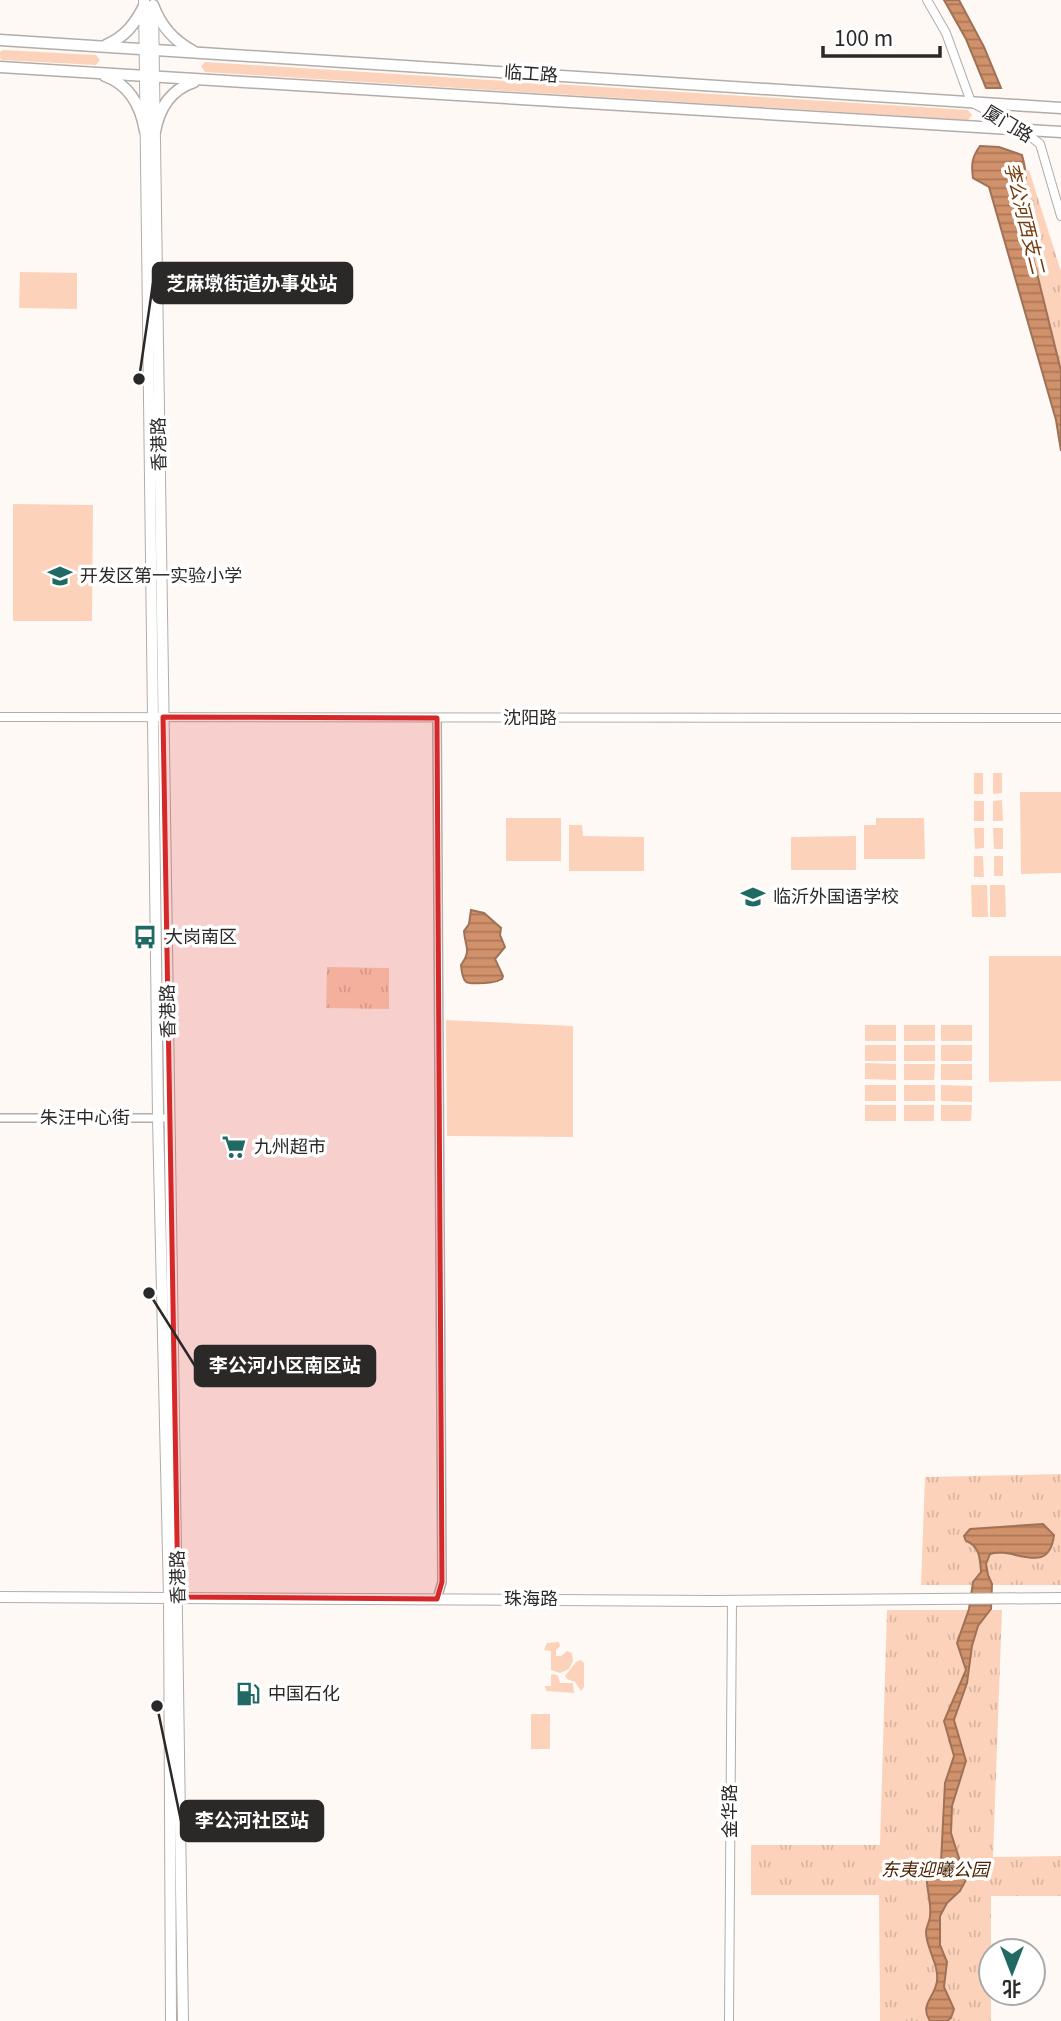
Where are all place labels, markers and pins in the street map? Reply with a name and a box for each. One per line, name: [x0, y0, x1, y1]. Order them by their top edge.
callout: 芝麻墩街道办事处站: [153, 263, 352, 303]
place label: 开发区第一实验小学: [80, 561, 242, 587]
school or university icon: 开发区第一实验小学: [46, 562, 74, 590]
place label: 临沂外国语学校: [773, 882, 899, 908]
school or university icon: 临沂外国语学校: [739, 883, 767, 911]
place label: 大岗南区: [165, 922, 237, 948]
bus stop icon: 大岗南区: [131, 923, 159, 951]
place label: 九州超市: [254, 1132, 326, 1158]
supermarket icon: 九州超市: [220, 1133, 248, 1161]
callout: 李公河小区南区站: [195, 1346, 375, 1386]
place label: 中国石化: [268, 1679, 340, 1705]
fuel station icon: 中国石化: [234, 1680, 262, 1708]
callout: 李公河社区站: [181, 1801, 323, 1841]

